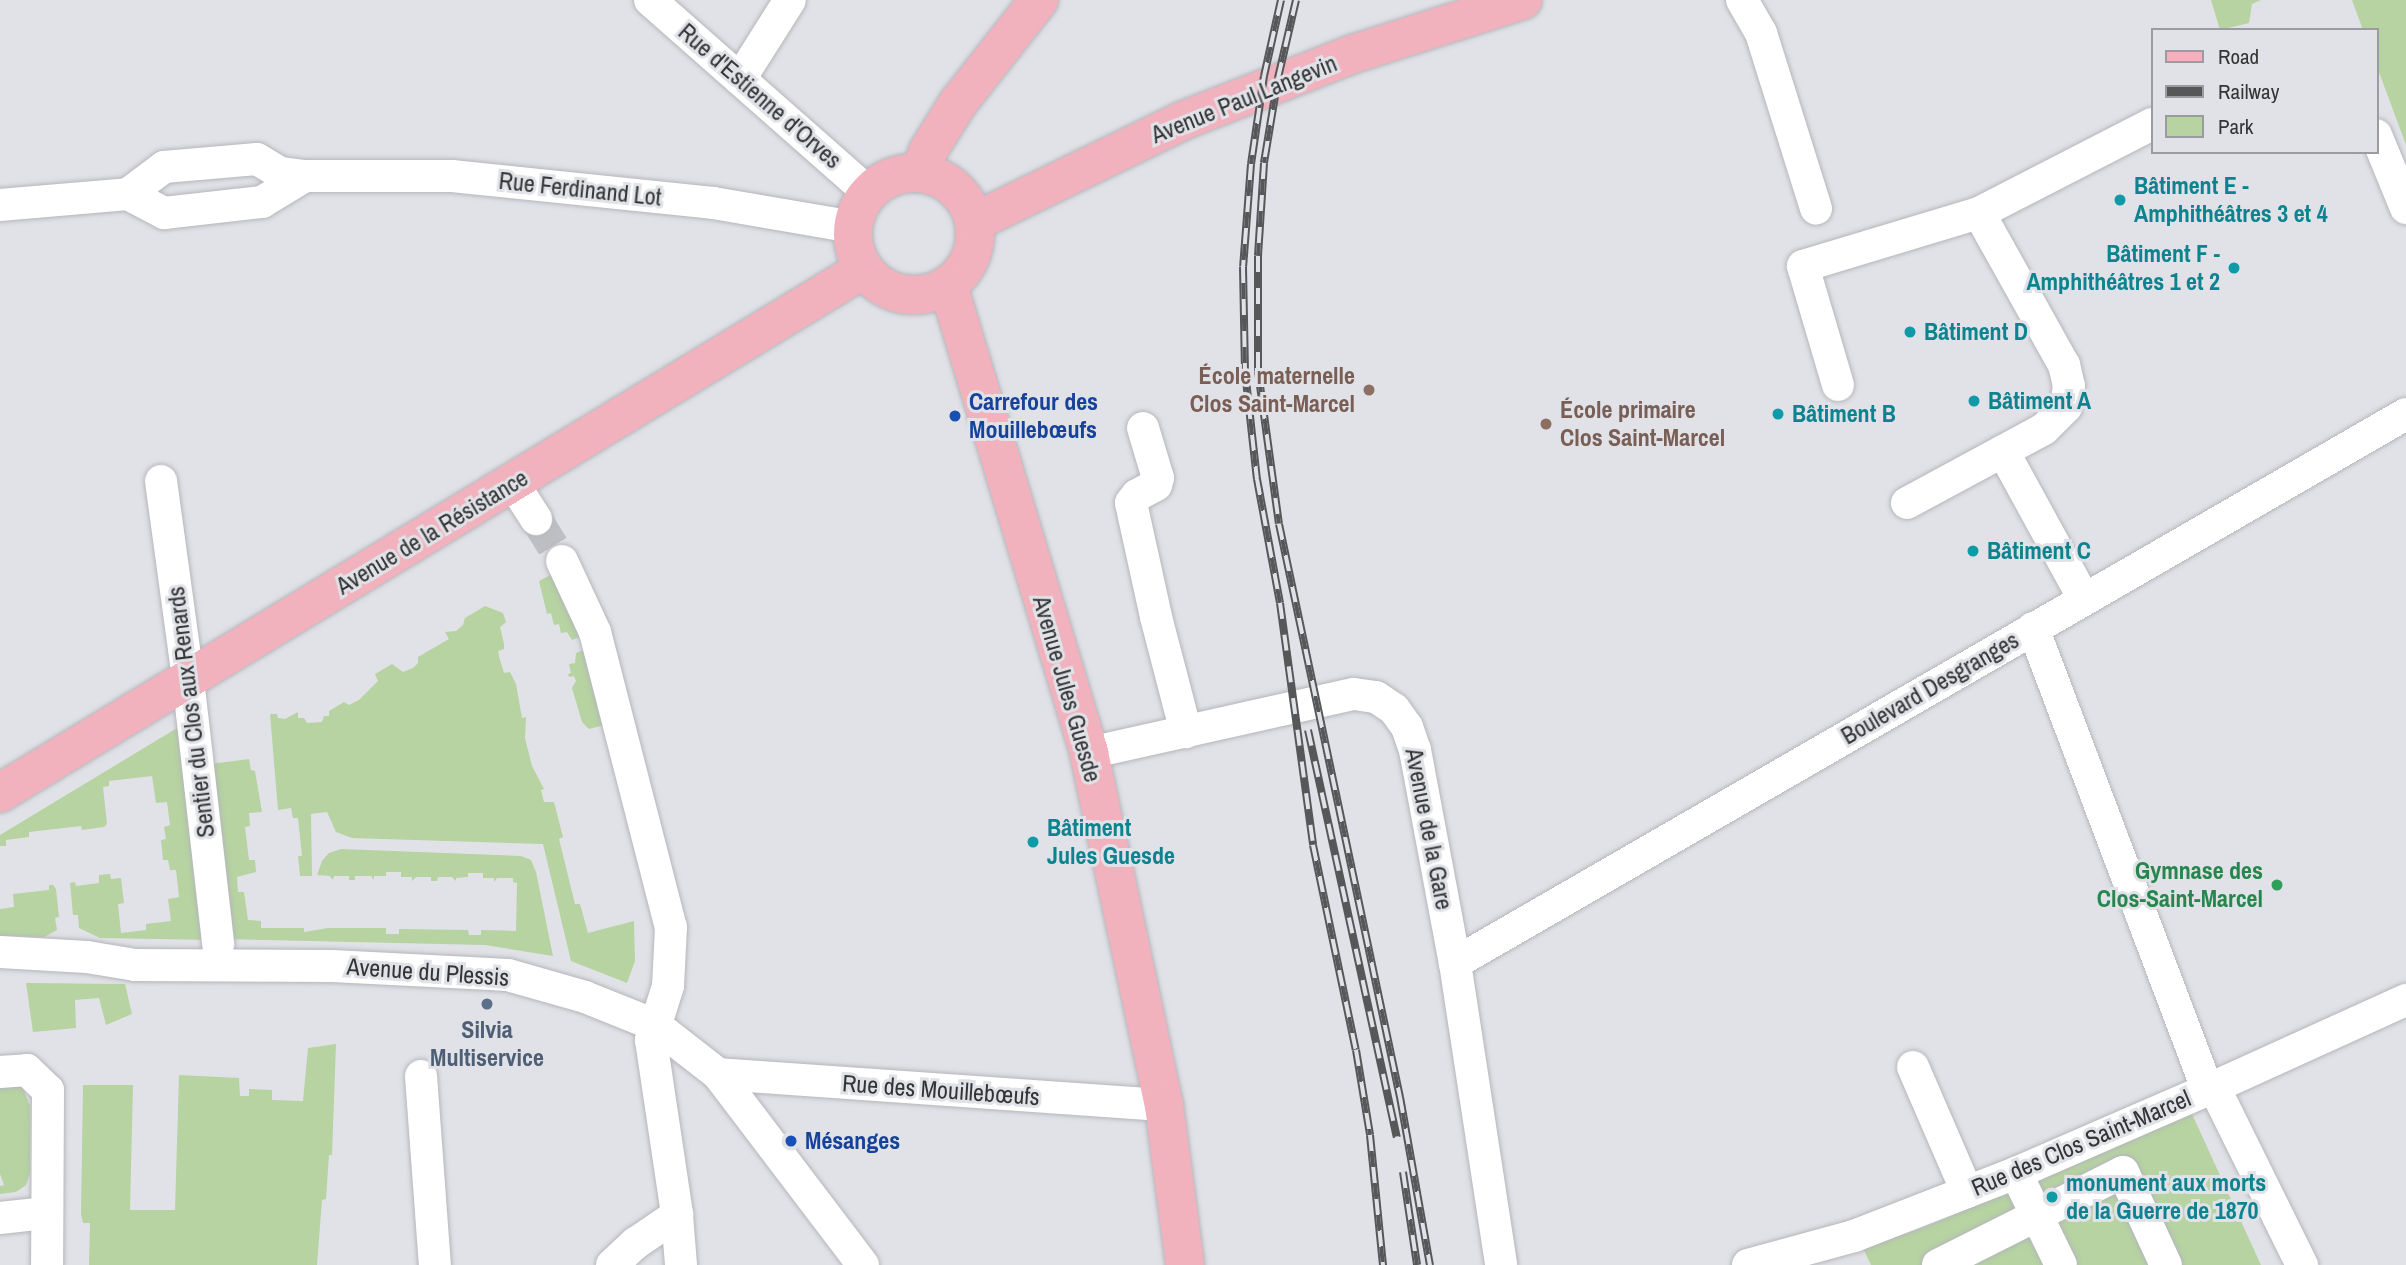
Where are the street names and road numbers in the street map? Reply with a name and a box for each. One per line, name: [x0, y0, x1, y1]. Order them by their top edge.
street label: Rue d'Estienne d'Orves: [673, 17, 847, 175]
street label: Avenue Paul Langevin: [1147, 49, 1341, 149]
street label: Rue Ferdinand Lot: [497, 166, 663, 212]
street label: Avenue de la Résistance: [331, 463, 533, 601]
street label: Sentier du Clos aux Renards: [161, 585, 221, 839]
street label: Avenue Jules Guesde: [1027, 593, 1107, 785]
street label: Boulevard Desgranges: [1836, 625, 2024, 751]
street label: Avenue de la Gare: [1399, 746, 1459, 912]
street label: Avenue du Plessis: [346, 952, 510, 992]
street label: Rue des Mouillebœufs: [841, 1069, 1041, 1111]
street label: Rue des Clos Saint-Marcel: [1967, 1084, 2195, 1202]

